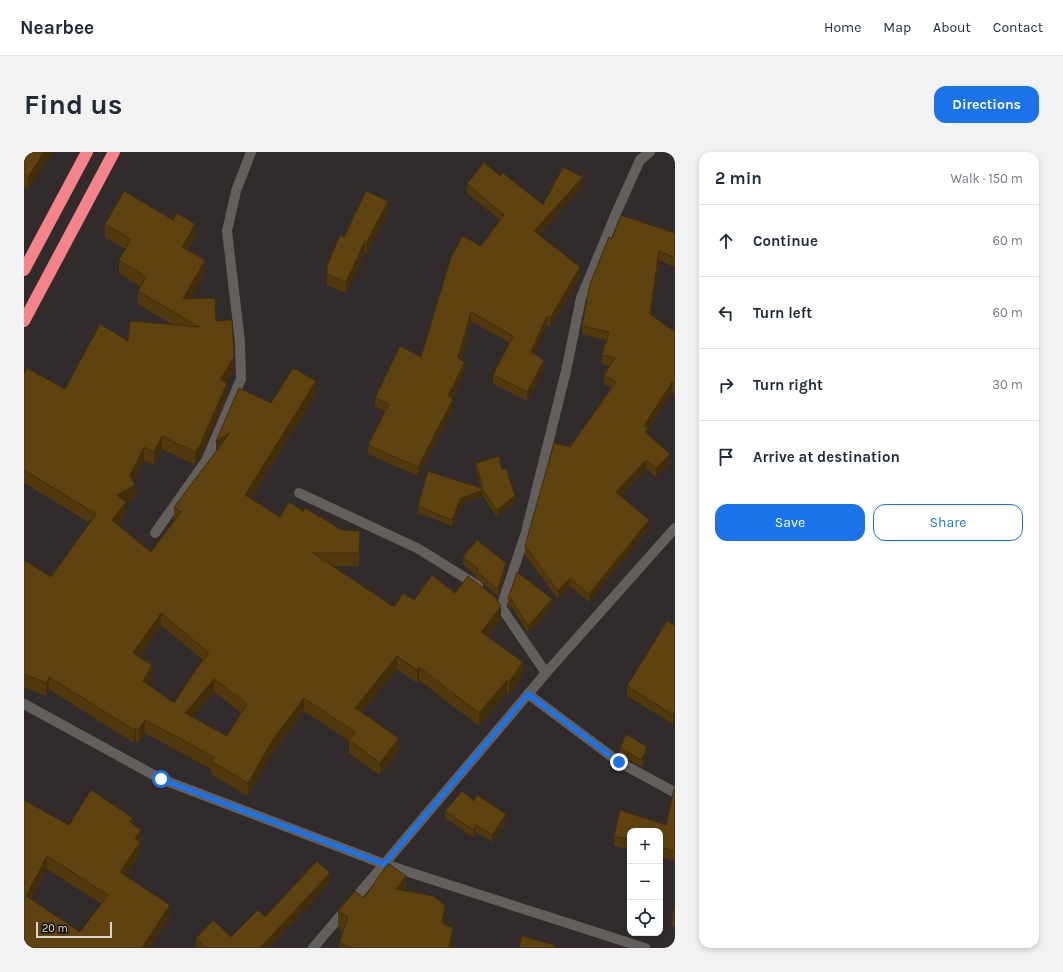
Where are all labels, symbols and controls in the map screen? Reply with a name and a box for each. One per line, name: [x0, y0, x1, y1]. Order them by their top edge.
text: Nearbee: [20, 17, 94, 39]
text: Home: [824, 19, 861, 36]
text: Map: [883, 19, 911, 36]
text: About: [933, 19, 971, 36]
text: Contact: [993, 19, 1043, 36]
button: Directions: [934, 86, 1039, 123]
text: Find us: [24, 88, 123, 121]
text: 2 min: [715, 168, 762, 188]
text: Walk · 150 m: [951, 171, 1023, 186]
icon: ahead: [715, 230, 737, 252]
text: Continue: [753, 232, 818, 250]
text: 60 m: [993, 233, 1023, 248]
icon: left: [715, 302, 737, 324]
text: Turn left: [753, 304, 812, 322]
text: 60 m: [993, 305, 1023, 320]
icon: right: [715, 374, 737, 396]
text: Turn right: [753, 376, 823, 394]
text: 30 m: [992, 377, 1023, 392]
icon: arrive: [715, 446, 737, 468]
text: Arrive at destination: [753, 448, 900, 466]
button: Save: [715, 504, 865, 541]
button: Share: [873, 504, 1023, 541]
route end: [610, 753, 628, 771]
route start: [152, 770, 170, 788]
map controls: [627, 828, 663, 936]
button: +: [627, 828, 663, 864]
button: −: [627, 864, 663, 900]
button: locate: [627, 900, 663, 936]
scale bar: [36, 920, 112, 939]
text: 20 m: [42, 922, 68, 935]

